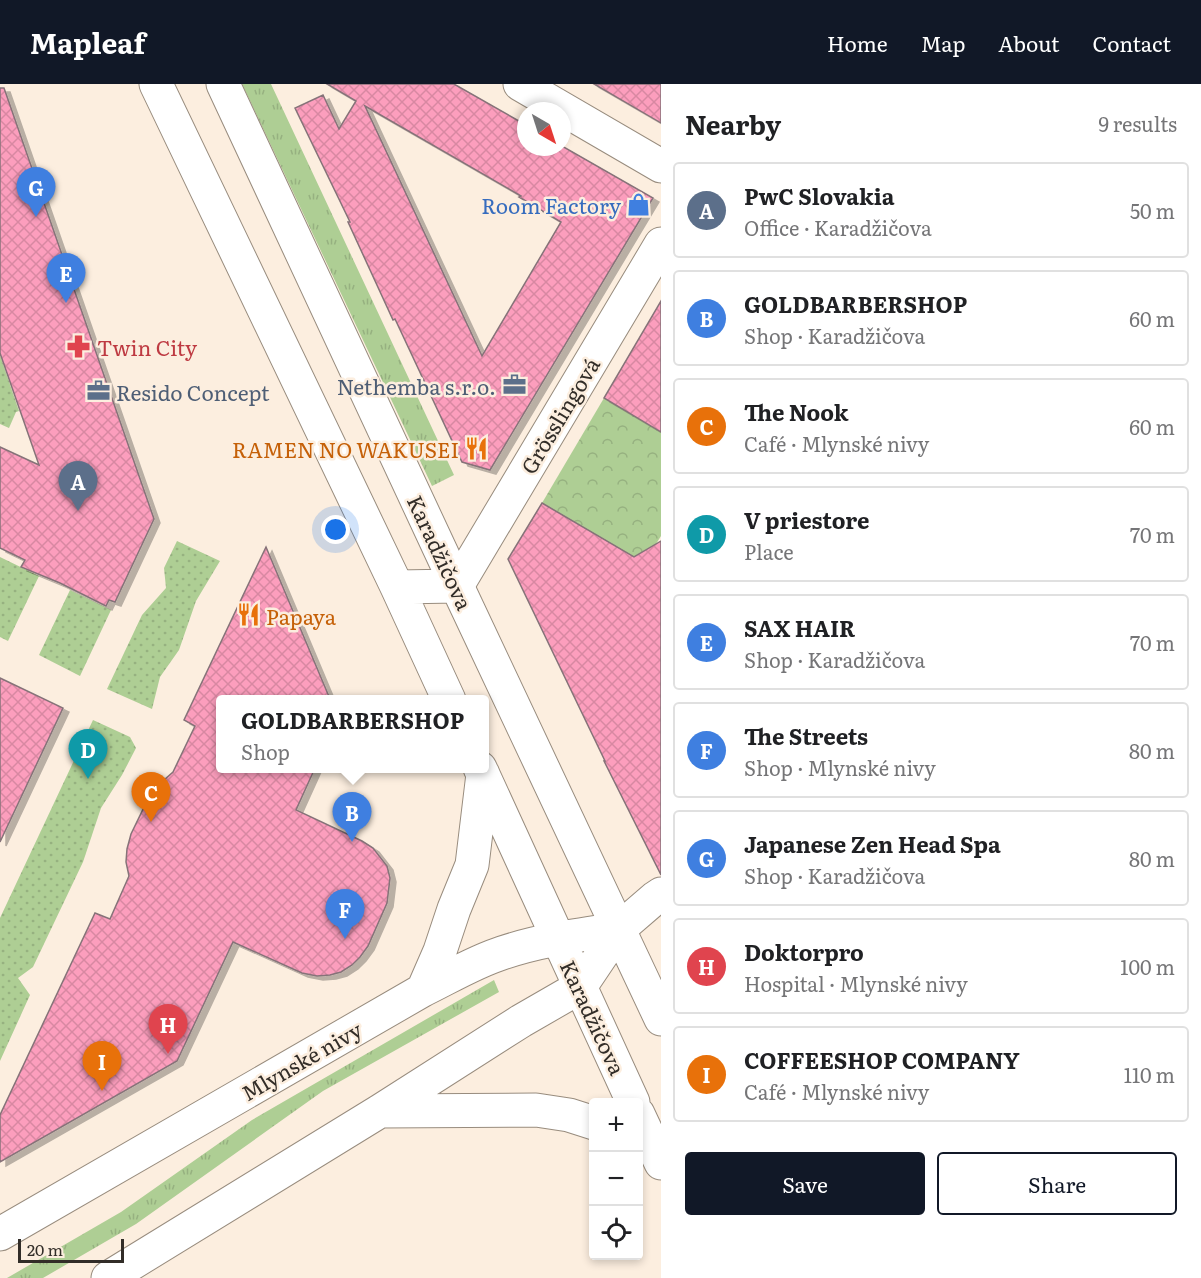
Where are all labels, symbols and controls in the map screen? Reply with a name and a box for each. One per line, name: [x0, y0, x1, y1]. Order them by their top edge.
text: Mapleaf: [30, 21, 145, 63]
text: Home: [827, 27, 888, 58]
text: Map: [921, 27, 965, 58]
text: About: [998, 27, 1060, 58]
text: Contact: [1093, 27, 1171, 58]
north arrow: [517, 102, 571, 156]
text: Nearby: [685, 104, 781, 143]
text: 9 results: [1098, 108, 1177, 138]
pin: G: [16, 168, 56, 217]
text: PwC Slovakia: [744, 179, 895, 212]
place label: Room Factory: [481, 189, 622, 220]
shop icon: Room Factory: [626, 191, 652, 217]
text: A: [699, 195, 714, 225]
text: 50 m: [1130, 195, 1175, 225]
text: Office · Karadžičova: [744, 212, 932, 242]
pin: E: [46, 254, 86, 303]
text: GOLDBARBERSHOP: [744, 287, 967, 320]
text: B: [700, 303, 713, 333]
text: 60 m: [1129, 303, 1175, 333]
text: Shop · Karadžičova: [744, 320, 925, 350]
place label: Twin City: [97, 331, 198, 362]
pharmacy icon: Twin City: [66, 333, 92, 359]
street label: Grösslingová: [512, 350, 606, 479]
place label: Nethemba s.r.o.: [337, 370, 496, 401]
office icon: Nethemba s.r.o.: [501, 372, 527, 398]
place label: Resido Concept: [116, 376, 270, 407]
office icon: Resido Concept: [85, 378, 111, 404]
text: The Nook: [744, 395, 849, 428]
text: C: [699, 411, 714, 441]
text: 60 m: [1129, 411, 1175, 441]
text: Café · Mlynské nivy: [744, 428, 929, 458]
place label: RAMEN NO WAKUSEI: [232, 433, 459, 464]
restaurant icon: RAMEN NO WAKUSEI: [464, 435, 490, 461]
pin: A: [58, 462, 98, 511]
street label: Karadžičova: [401, 489, 481, 615]
text: V priestore: [744, 503, 869, 536]
your location: [321, 515, 350, 544]
text: D: [699, 519, 714, 549]
text: 70 m: [1130, 519, 1175, 549]
text: Place: [744, 536, 794, 566]
place label: Papaya: [266, 600, 337, 631]
restaurant icon: Papaya: [235, 602, 261, 628]
text: SAX HAIR: [744, 611, 856, 644]
text: E: [700, 627, 713, 657]
text: 70 m: [1130, 627, 1175, 657]
text: Shop · Karadžičova: [744, 644, 925, 674]
popup: [216, 695, 489, 773]
text: GOLDBARBERSHOP: [241, 703, 464, 736]
text: The Streets: [744, 719, 868, 752]
pin: D: [68, 730, 107, 779]
text: F: [700, 735, 713, 765]
text: 80 m: [1129, 735, 1175, 765]
text: Shop: [241, 736, 290, 766]
text: Shop · Mlynské nivy: [744, 752, 936, 782]
pin: C: [132, 772, 170, 822]
pin: B: [332, 792, 372, 842]
text: Japanese Zen Head Spa: [744, 827, 1001, 860]
text: G: [699, 843, 714, 873]
text: 80 m: [1129, 843, 1175, 873]
text: Shop · Karadžičova: [744, 860, 925, 890]
pin: F: [326, 890, 364, 939]
text: Doktorpro: [744, 935, 864, 968]
text: H: [698, 951, 715, 981]
text: 100 m: [1120, 951, 1175, 981]
street label: Karadžičova: [554, 954, 634, 1080]
text: Hospital · Mlynské nivy: [744, 968, 968, 998]
pin: H: [148, 1004, 188, 1054]
street label: Mlynské nivy: [235, 1012, 368, 1107]
pin: I: [82, 1042, 122, 1091]
text: COFFEESHOP COMPANY: [744, 1043, 1020, 1076]
text: I: [702, 1059, 711, 1089]
text: 110 m: [1124, 1059, 1175, 1089]
text: Café · Mlynské nivy: [744, 1076, 929, 1106]
map controls: [589, 1098, 643, 1260]
button: +: [589, 1098, 643, 1152]
button: −: [589, 1152, 643, 1206]
button: Save: [685, 1152, 925, 1215]
button: Share: [937, 1152, 1177, 1215]
button: locate: [589, 1206, 643, 1260]
scale bar: [18, 1236, 124, 1264]
text: 20 m: [27, 1237, 63, 1261]

